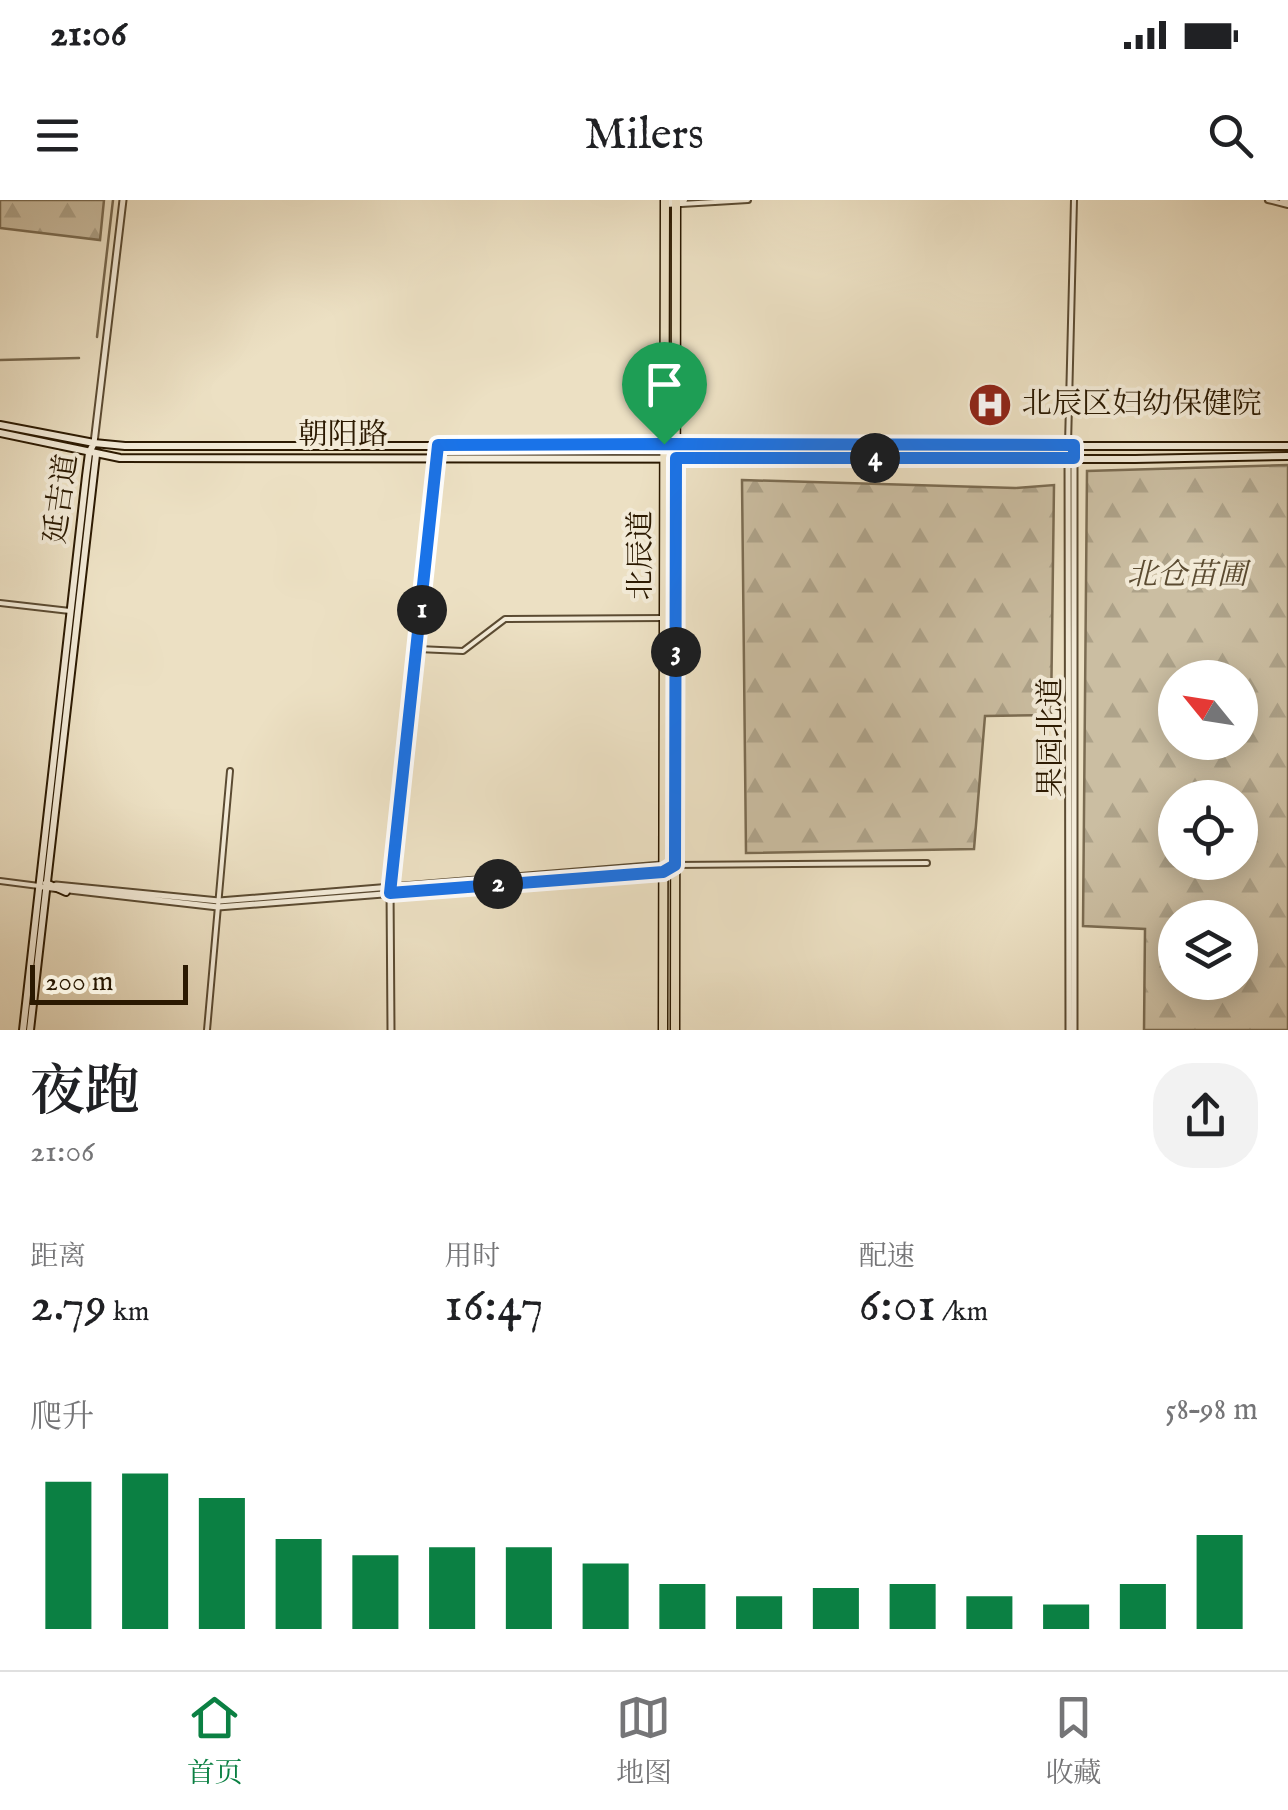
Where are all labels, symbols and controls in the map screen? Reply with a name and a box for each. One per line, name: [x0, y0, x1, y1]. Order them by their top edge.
text: 21:06: [50, 11, 127, 59]
text: Milers: [584, 107, 704, 164]
icon: menu: [30, 108, 85, 163]
icon: search: [1203, 108, 1258, 163]
pin: [622, 342, 707, 445]
icon: arrive: [637, 357, 692, 412]
hospital icon: 北辰区妇幼保健院: [967, 382, 1013, 428]
place label: 北辰区妇幼保健院: [1022, 386, 1262, 424]
street label: 朝阳路: [298, 417, 388, 455]
pin: 4: [850, 433, 900, 483]
text: 4: [868, 440, 882, 475]
street label: 延吉道: [37, 452, 87, 546]
street label: 北辰道: [623, 510, 661, 600]
park label: 北仓苗圃: [1127, 557, 1251, 595]
pin: 1: [397, 585, 447, 635]
text: 1: [417, 592, 427, 627]
pin: 3: [651, 627, 701, 677]
text: 3: [671, 634, 681, 669]
north arrow: [1158, 660, 1258, 760]
map controls: [1158, 660, 1258, 1000]
street label: 果园北道: [1033, 677, 1071, 797]
button: locate: [1158, 780, 1258, 880]
pin: 2: [473, 859, 523, 909]
text: 2: [491, 866, 505, 901]
button: layers: [1158, 900, 1258, 1000]
scale bar: [30, 960, 188, 1004]
text: 200 m: [45, 965, 113, 1000]
text: 夜跑: [30, 1059, 140, 1129]
button: share: [1153, 1063, 1258, 1168]
text: 21:06: [30, 1132, 95, 1173]
text: 距离: [30, 1240, 86, 1275]
text: 用时: [444, 1240, 500, 1275]
text: 配速: [859, 1240, 915, 1275]
text: 2.79: [30, 1275, 107, 1338]
text: 16:47: [444, 1275, 544, 1338]
text: 6:01: [859, 1275, 936, 1338]
text: km: [107, 1295, 150, 1330]
text: /km: [936, 1295, 988, 1330]
text: 58–98 m: [1165, 1390, 1258, 1431]
text: 爬升: [30, 1398, 94, 1439]
tab: 首页: [187, 1690, 243, 1792]
tab: 地图: [616, 1690, 672, 1792]
tab: 收藏: [1045, 1690, 1101, 1792]

